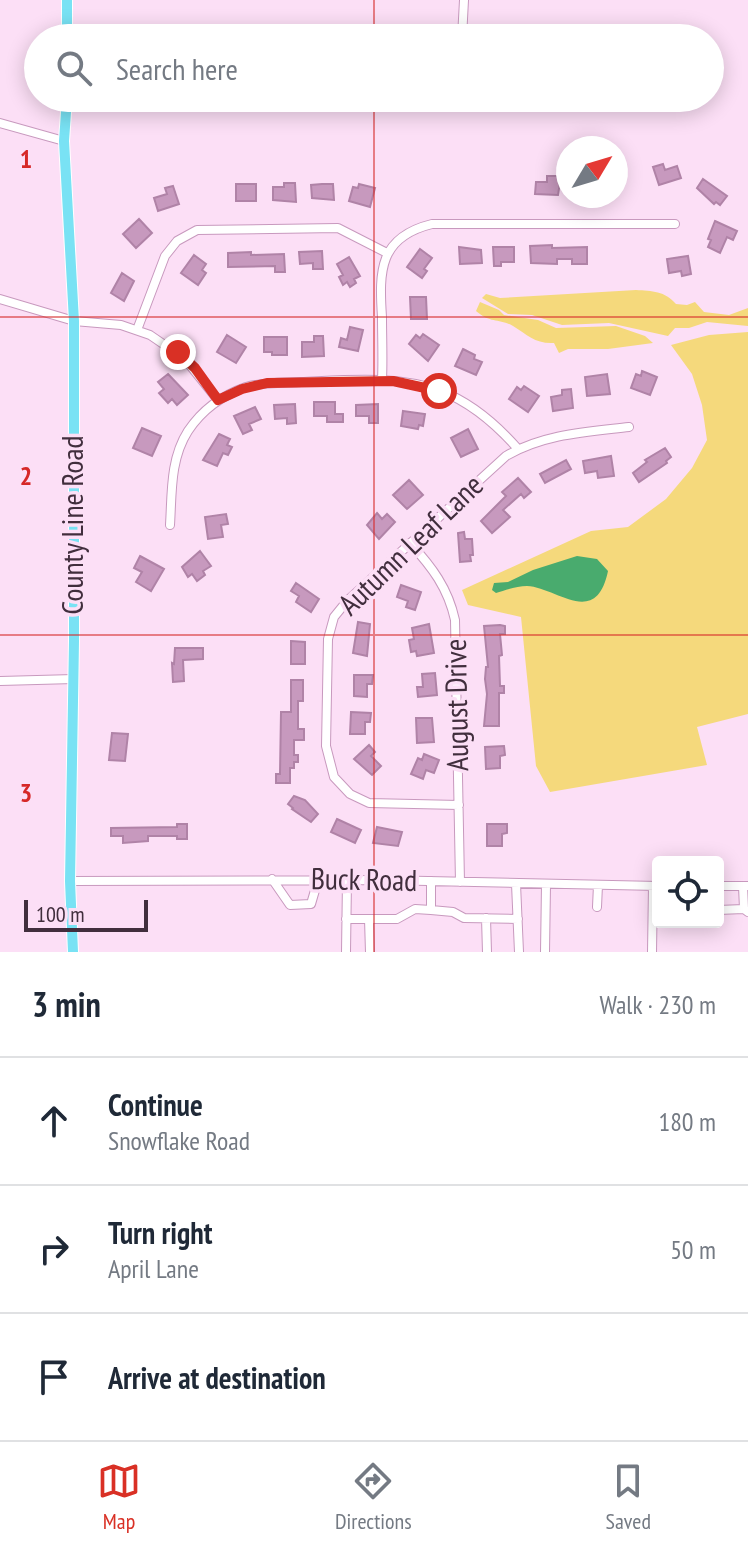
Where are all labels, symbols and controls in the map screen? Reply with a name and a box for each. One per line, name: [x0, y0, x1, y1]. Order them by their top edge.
search box: [24, 24, 724, 112]
icon: search: [52, 46, 96, 90]
text: Search here: [116, 49, 238, 88]
north arrow: [556, 136, 628, 208]
text: 1: [20, 142, 32, 175]
route end: [160, 334, 196, 370]
route start: [421, 373, 457, 409]
street label: County Line Road: [52, 436, 91, 614]
text: 2: [20, 459, 32, 492]
street label: Autumn Leaf Lane: [329, 465, 491, 623]
street label: August Drive: [435, 638, 476, 772]
text: 3: [20, 776, 32, 809]
map controls: [652, 856, 724, 928]
button: locate: [652, 856, 724, 928]
street label: Buck Road: [311, 858, 418, 899]
scale bar: [24, 896, 148, 932]
text: 100 m: [36, 900, 85, 928]
text: 3 min: [32, 982, 101, 1026]
text: Walk · 230 m: [599, 988, 716, 1021]
text: Continue: [108, 1085, 203, 1124]
icon: ahead: [32, 1099, 76, 1143]
text: 180 m: [658, 1105, 716, 1138]
text: Snowflake Road: [108, 1124, 250, 1157]
text: Turn right: [108, 1213, 212, 1252]
icon: right: [32, 1227, 76, 1271]
text: 50 m: [670, 1233, 716, 1266]
text: April Lane: [108, 1252, 199, 1285]
icon: arrive: [32, 1355, 76, 1399]
text: Arrive at destination: [108, 1358, 326, 1397]
tab: Map: [97, 1459, 141, 1535]
tab: Directions: [335, 1459, 412, 1535]
tab: Saved: [606, 1459, 651, 1535]

